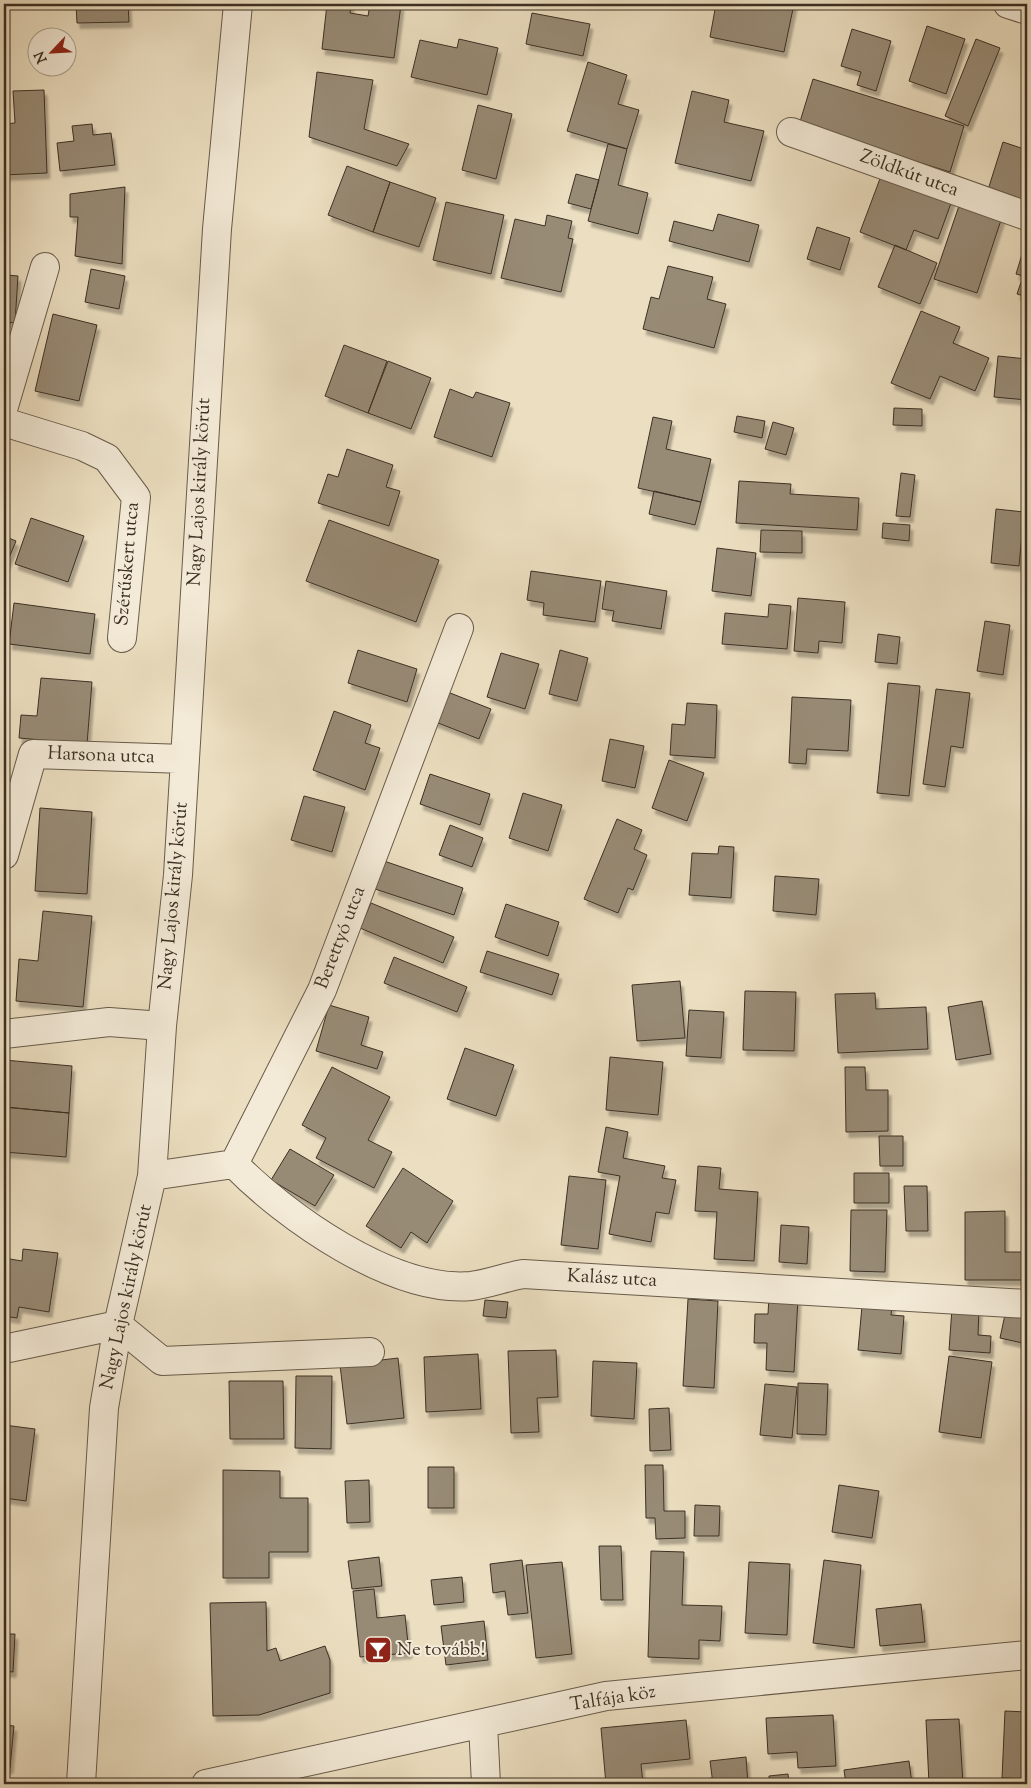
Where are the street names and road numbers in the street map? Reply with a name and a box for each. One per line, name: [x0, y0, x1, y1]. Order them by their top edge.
street label: Zöldkút utca: [856, 144, 962, 204]
street label: Nagy Lajos király körút: [182, 397, 218, 587]
street label: Szérűskert utca: [109, 501, 147, 627]
street label: Harsona utca: [47, 741, 155, 771]
street label: Nagy Lajos király körút: [152, 800, 196, 991]
street label: Berettyó utca: [309, 883, 373, 993]
street label: Nagy Lajos király körút: [94, 1201, 160, 1392]
street label: Kalász utca: [566, 1263, 658, 1295]
street label: Talfája köz: [568, 1679, 658, 1719]

